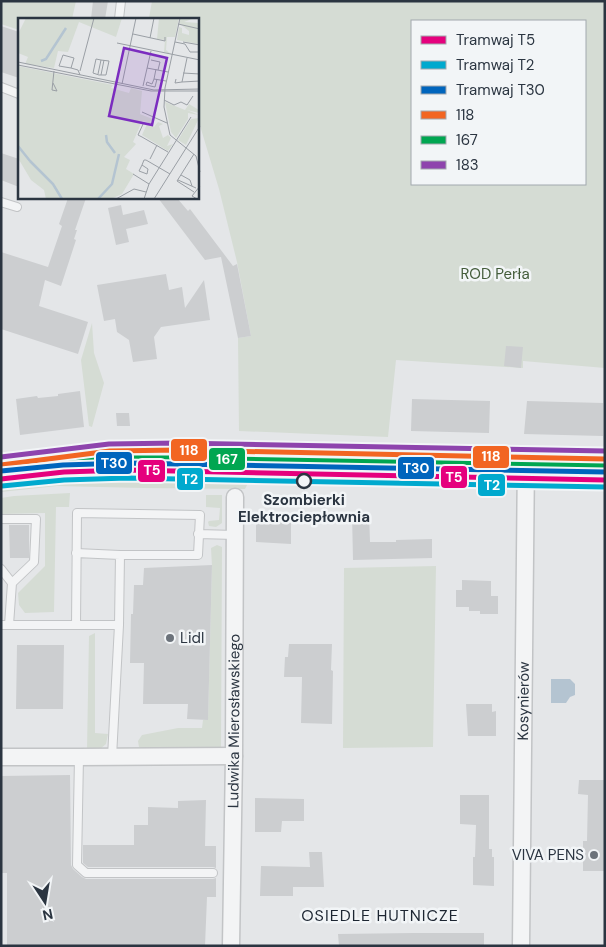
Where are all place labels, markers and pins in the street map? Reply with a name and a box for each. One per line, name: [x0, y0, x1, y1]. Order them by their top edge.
marker: Szombierki Elektrociepłownia: [296, 473, 312, 489]
place label: Szombierki Elektrociepłownia: [238, 490, 370, 527]
place label: Lidl: [180, 628, 204, 648]
marker: Lidl: [164, 632, 176, 644]
place label: VIVA PENS: [512, 845, 584, 865]
marker: VIVA PENS: [588, 849, 600, 861]

